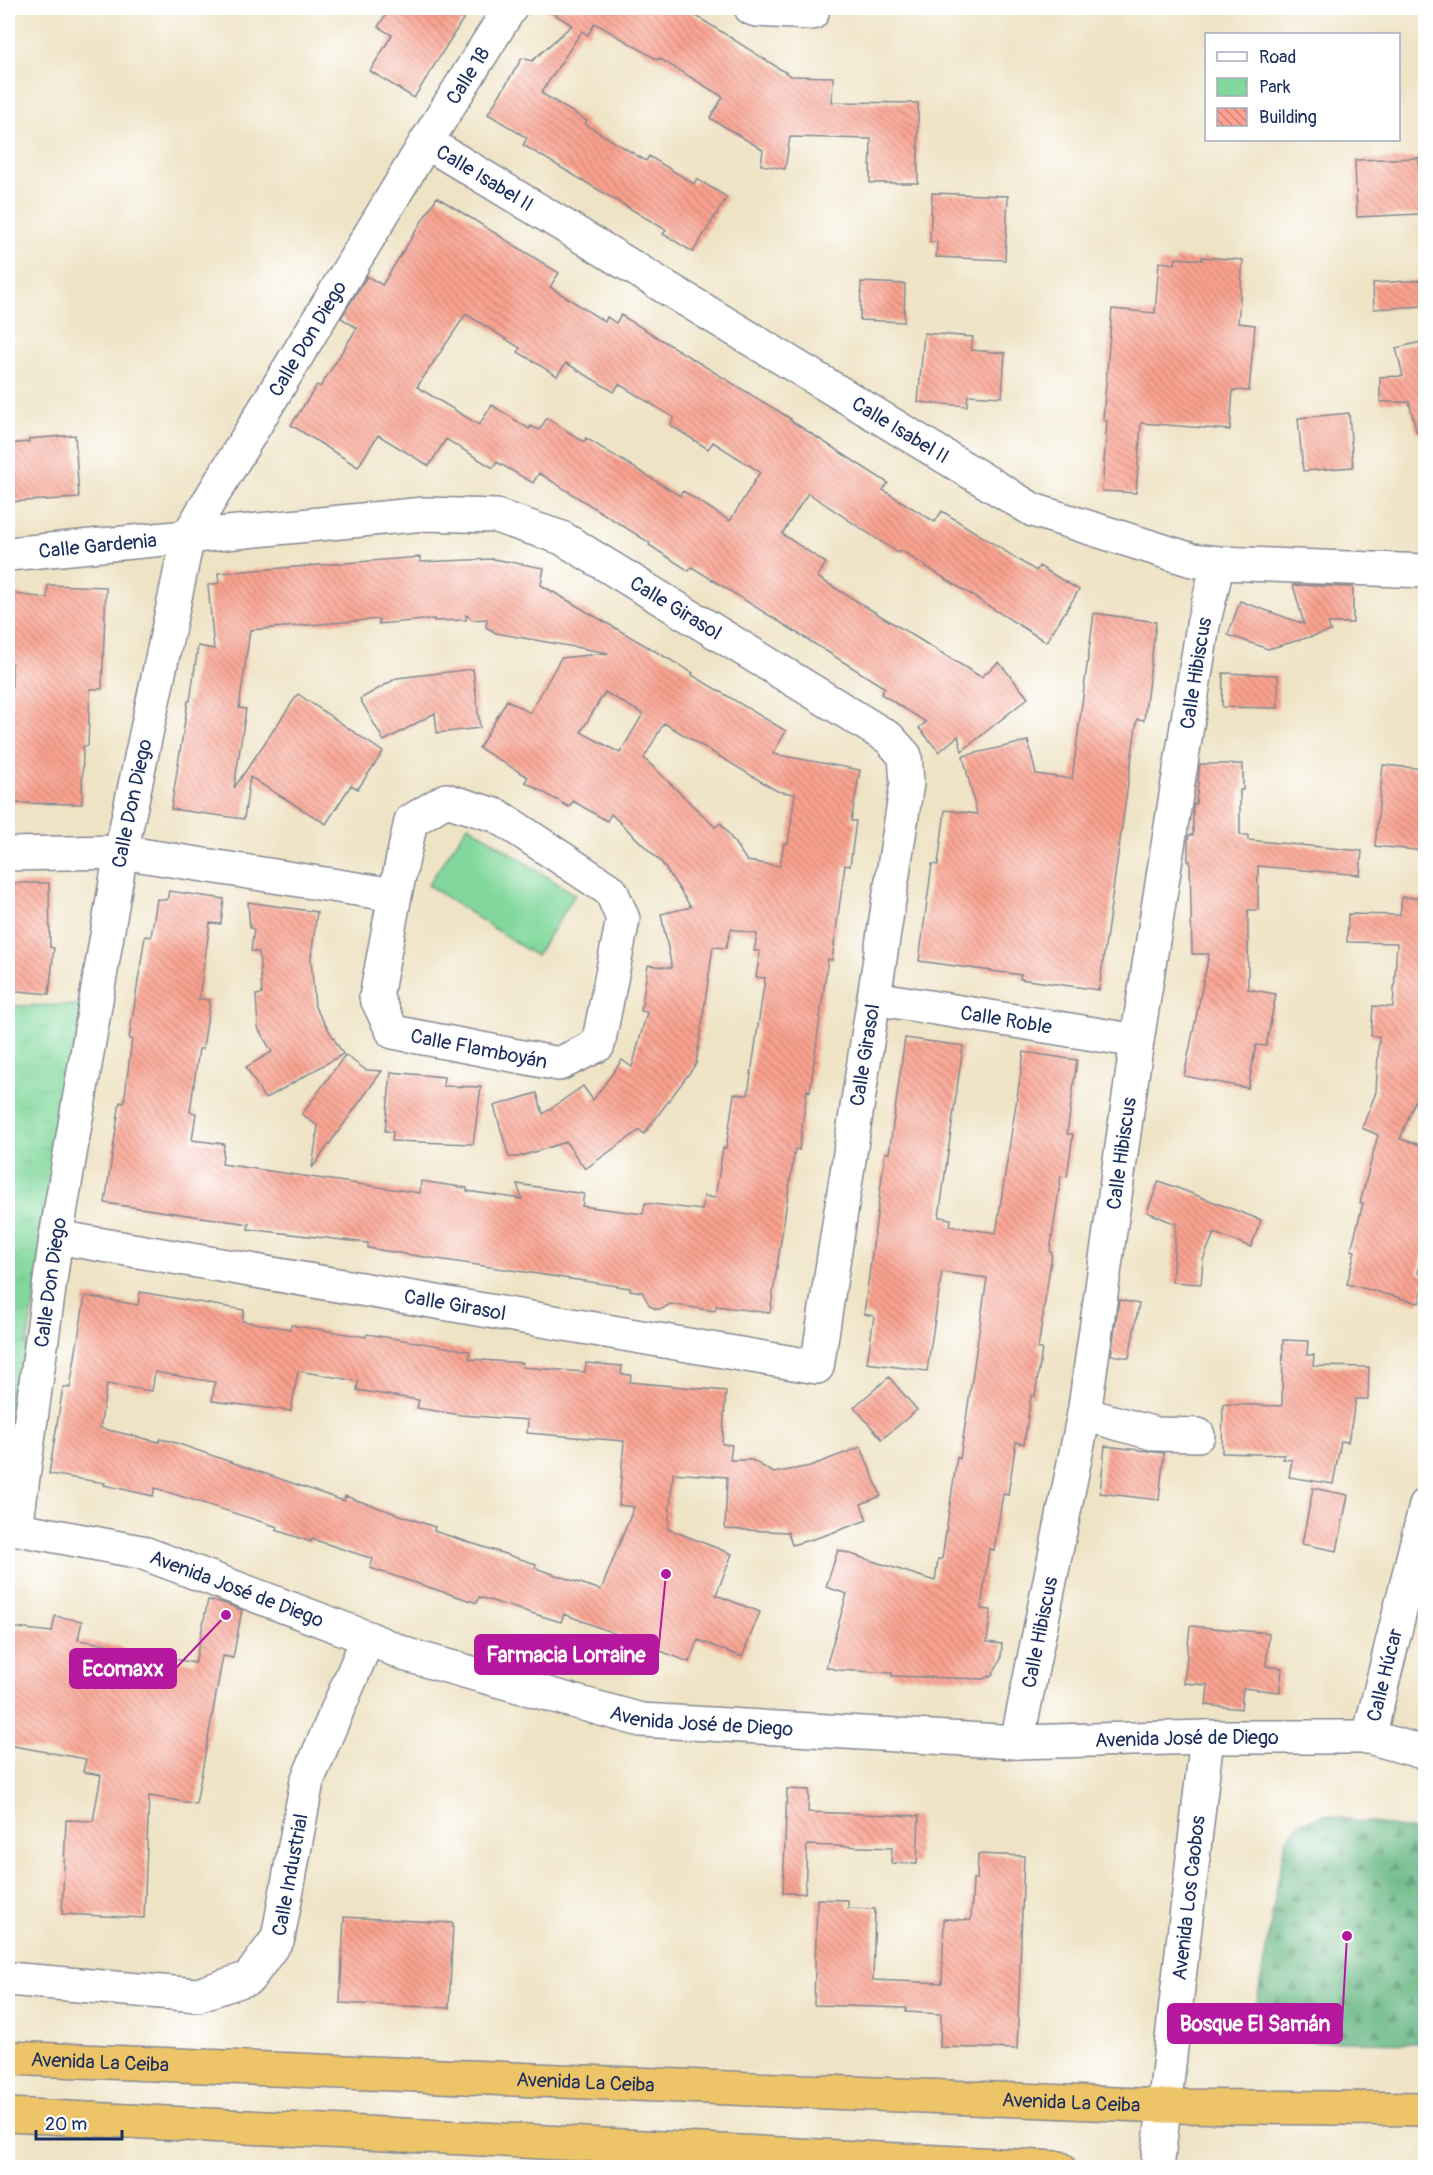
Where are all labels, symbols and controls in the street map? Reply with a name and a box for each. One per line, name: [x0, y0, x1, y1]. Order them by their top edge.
legend: [1205, 33, 1400, 141]
street label: Calle 18: [440, 42, 495, 109]
text: Road: [1259, 46, 1296, 69]
text: Park: [1259, 76, 1291, 99]
text: Building: [1259, 106, 1317, 129]
street label: Calle Isabel II: [432, 139, 538, 217]
street label: Calle Don Diego: [263, 276, 352, 401]
street label: Calle Isabel II: [847, 391, 954, 469]
street label: Calle Gardenia: [37, 527, 158, 563]
street label: Calle Girasol: [625, 570, 726, 645]
street label: Calle Hibiscus: [1174, 614, 1217, 731]
street label: Calle Don Diego: [106, 736, 157, 870]
street label: Calle Roble: [959, 1000, 1054, 1039]
street label: Calle Girasol: [845, 1002, 885, 1108]
street label: Calle Flamboyán: [408, 1023, 550, 1075]
street label: Calle Hibiscus: [1101, 1096, 1141, 1211]
street label: Calle Don Diego: [28, 1215, 72, 1349]
street label: Calle Girasol: [402, 1284, 508, 1326]
street label: Avenida José de Diego: [147, 1544, 328, 1633]
street label: Calle Hibiscus: [1016, 1574, 1063, 1690]
street label: Calle Húcar: [1361, 1626, 1408, 1724]
callout: Farmacia Lorraine: [475, 1635, 658, 1674]
text: Farmacia Lorraine: [486, 1642, 646, 1669]
callout: Ecomaxx: [70, 1649, 176, 1688]
text: Ecomaxx: [82, 1656, 164, 1683]
street label: Avenida José de Diego: [607, 1700, 794, 1741]
street label: Avenida José de Diego: [1095, 1724, 1279, 1752]
street label: Calle Industrial: [266, 1812, 313, 1938]
street label: Avenida Los Caobos: [1166, 1814, 1210, 1982]
callout: Bosque El Samán: [1168, 2004, 1342, 2043]
text: Bosque El Samán: [1180, 2011, 1330, 2038]
street label: Avenida La Ceiba: [30, 2046, 170, 2077]
street label: Avenida La Ceiba: [516, 2067, 655, 2097]
street label: Avenida La Ceiba: [1001, 2087, 1141, 2118]
scale bar: [36, 2103, 122, 2141]
text: 20 m: [45, 2113, 87, 2136]

